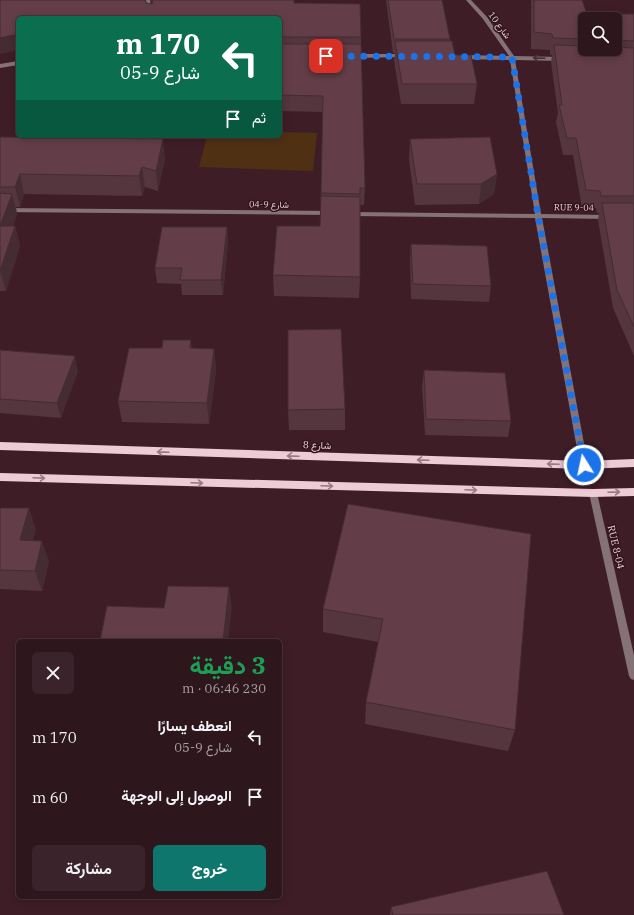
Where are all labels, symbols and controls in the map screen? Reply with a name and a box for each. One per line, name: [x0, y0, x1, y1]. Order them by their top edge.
street label: شارع 10: [486, 9, 514, 41]
map controls: [578, 12, 622, 56]
button: search: [578, 12, 622, 56]
text: 170 m: [116, 25, 200, 62]
icon: left: [214, 32, 266, 84]
pin: [309, 39, 343, 73]
icon: arrive: [315, 45, 337, 67]
one-way arrow: [533, 54, 546, 62]
text: شارع 9-05: [120, 61, 200, 84]
icon: arrive: [222, 108, 244, 130]
text: ثم: [252, 108, 266, 127]
street label: شارع 9-04: [249, 198, 289, 211]
street label: RUE 9-04: [554, 201, 594, 213]
street label: شارع 8: [303, 438, 332, 452]
position arrow: [563, 444, 605, 486]
one-way arrow: [157, 448, 170, 455]
one-way arrow: [287, 452, 300, 460]
one-way arrow: [417, 456, 430, 464]
one-way arrow: [547, 460, 560, 468]
one-way arrow: [32, 475, 45, 482]
one-way arrow: [190, 479, 203, 486]
one-way arrow: [320, 482, 333, 490]
one-way arrow: [464, 486, 477, 494]
one-way arrow: [607, 489, 620, 496]
street label: RUE 8-04: [605, 524, 627, 570]
text: 3 دقيقة: [189, 649, 266, 681]
button: close: [32, 652, 74, 694]
text: 230 m · 06:46: [182, 680, 266, 697]
text: انعطف يسارًا: [158, 716, 232, 735]
icon: left: [244, 726, 266, 748]
text: 170 m: [32, 728, 77, 747]
text: شارع 9-05: [174, 739, 232, 756]
text: الوصول إلى الوجهة: [121, 786, 232, 805]
icon: arrive: [244, 786, 266, 808]
text: 60 m: [32, 788, 68, 807]
button: مشاركة: [32, 845, 145, 891]
button: خروج: [153, 845, 266, 891]

